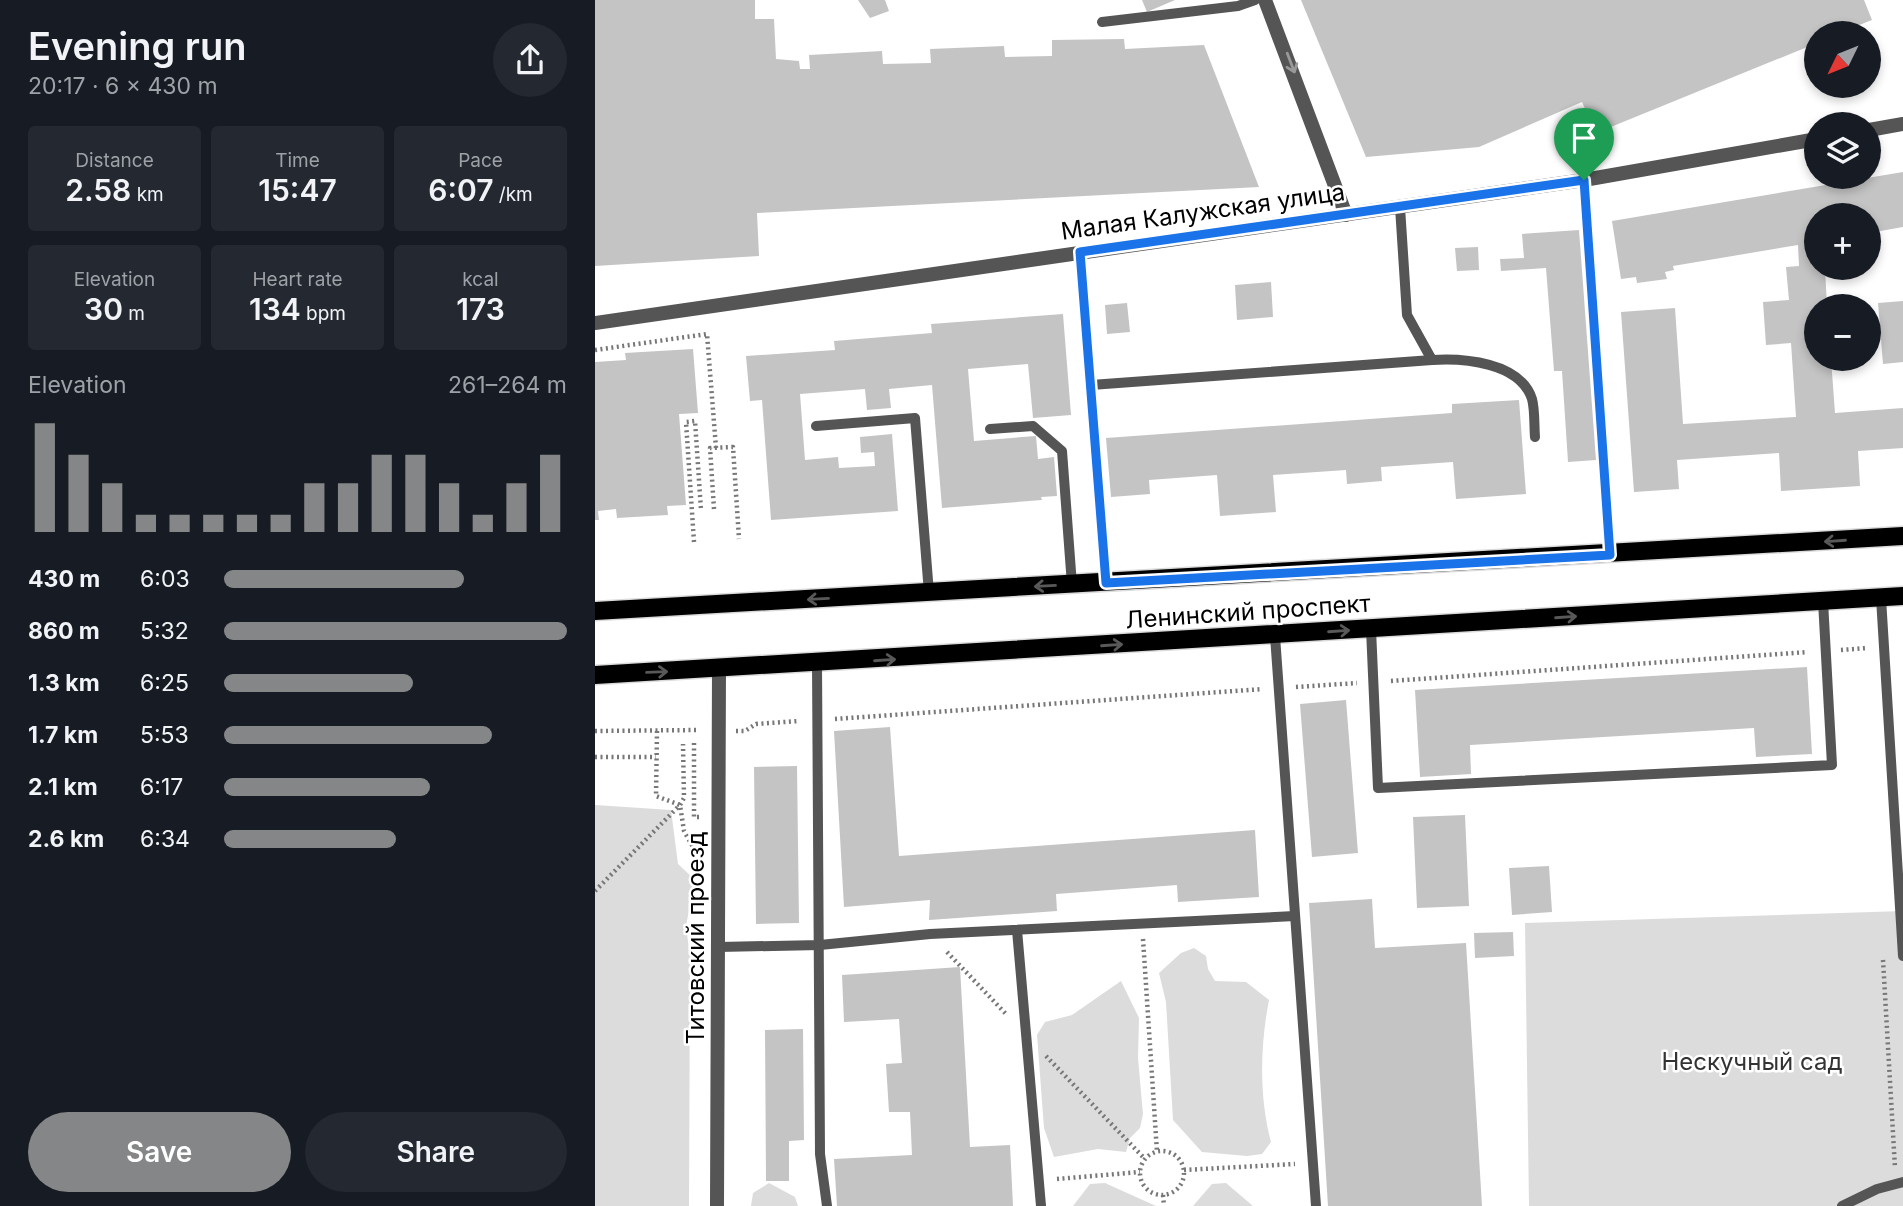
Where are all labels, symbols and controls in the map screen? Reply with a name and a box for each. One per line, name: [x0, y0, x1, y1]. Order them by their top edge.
north arrow: [1804, 21, 1881, 98]
map controls: [1804, 21, 1881, 371]
text: Evening run: [28, 23, 246, 69]
button: share: [493, 23, 567, 97]
one-way arrow: [1285, 52, 1298, 74]
text: 20:17 · 6 × 430 m: [28, 72, 218, 100]
pin: [1554, 108, 1614, 180]
button: layers: [1804, 112, 1881, 189]
icon: arrive: [1565, 119, 1603, 157]
text: Distance: [75, 149, 154, 172]
text: Time: [275, 149, 320, 172]
text: Pace: [458, 149, 503, 172]
text: 2.58: [65, 172, 131, 208]
text: 15:47: [258, 172, 337, 208]
text: 6:07: [428, 172, 493, 208]
street label: Малая Калужская улица: [1059, 177, 1347, 246]
text: km: [131, 183, 164, 206]
text: /km: [493, 183, 533, 206]
button: +: [1804, 203, 1881, 280]
text: Elevation: [74, 268, 155, 291]
text: Heart rate: [253, 268, 343, 291]
text: kcal: [462, 268, 499, 291]
text: 30: [84, 291, 123, 327]
text: 134: [249, 291, 301, 327]
text: 173: [456, 291, 505, 327]
button: −: [1804, 294, 1881, 371]
text: m: [123, 302, 145, 325]
text: bpm: [301, 302, 346, 325]
text: Elevation: [28, 371, 127, 399]
text: 261–264 m: [448, 371, 567, 399]
one-way arrow: [1824, 534, 1847, 547]
text: 430 m: [28, 565, 100, 593]
text: 6:03: [140, 565, 190, 593]
one-way arrow: [1034, 580, 1057, 593]
street label: Ленинский проспект: [1124, 588, 1371, 635]
one-way arrow: [807, 593, 830, 606]
one-way arrow: [1554, 610, 1577, 623]
text: 860 m: [28, 617, 100, 645]
text: 5:32: [140, 617, 189, 645]
one-way arrow: [1327, 625, 1350, 638]
one-way arrow: [1100, 639, 1123, 652]
one-way arrow: [873, 653, 896, 666]
one-way arrow: [645, 666, 668, 679]
text: 1.3 km: [28, 669, 100, 697]
text: 6:25: [140, 669, 189, 697]
text: 1.7 km: [28, 721, 98, 749]
text: 5:53: [140, 721, 189, 749]
text: 2.1 km: [28, 773, 98, 801]
text: 6:17: [140, 773, 183, 801]
text: 2.6 km: [28, 825, 104, 853]
text: 6:34: [140, 825, 190, 853]
street label: Титовский проезд: [681, 831, 710, 1045]
park label: Нескучный сад: [1661, 1047, 1843, 1076]
button: Save: [28, 1112, 291, 1192]
button: Share: [305, 1112, 567, 1192]

